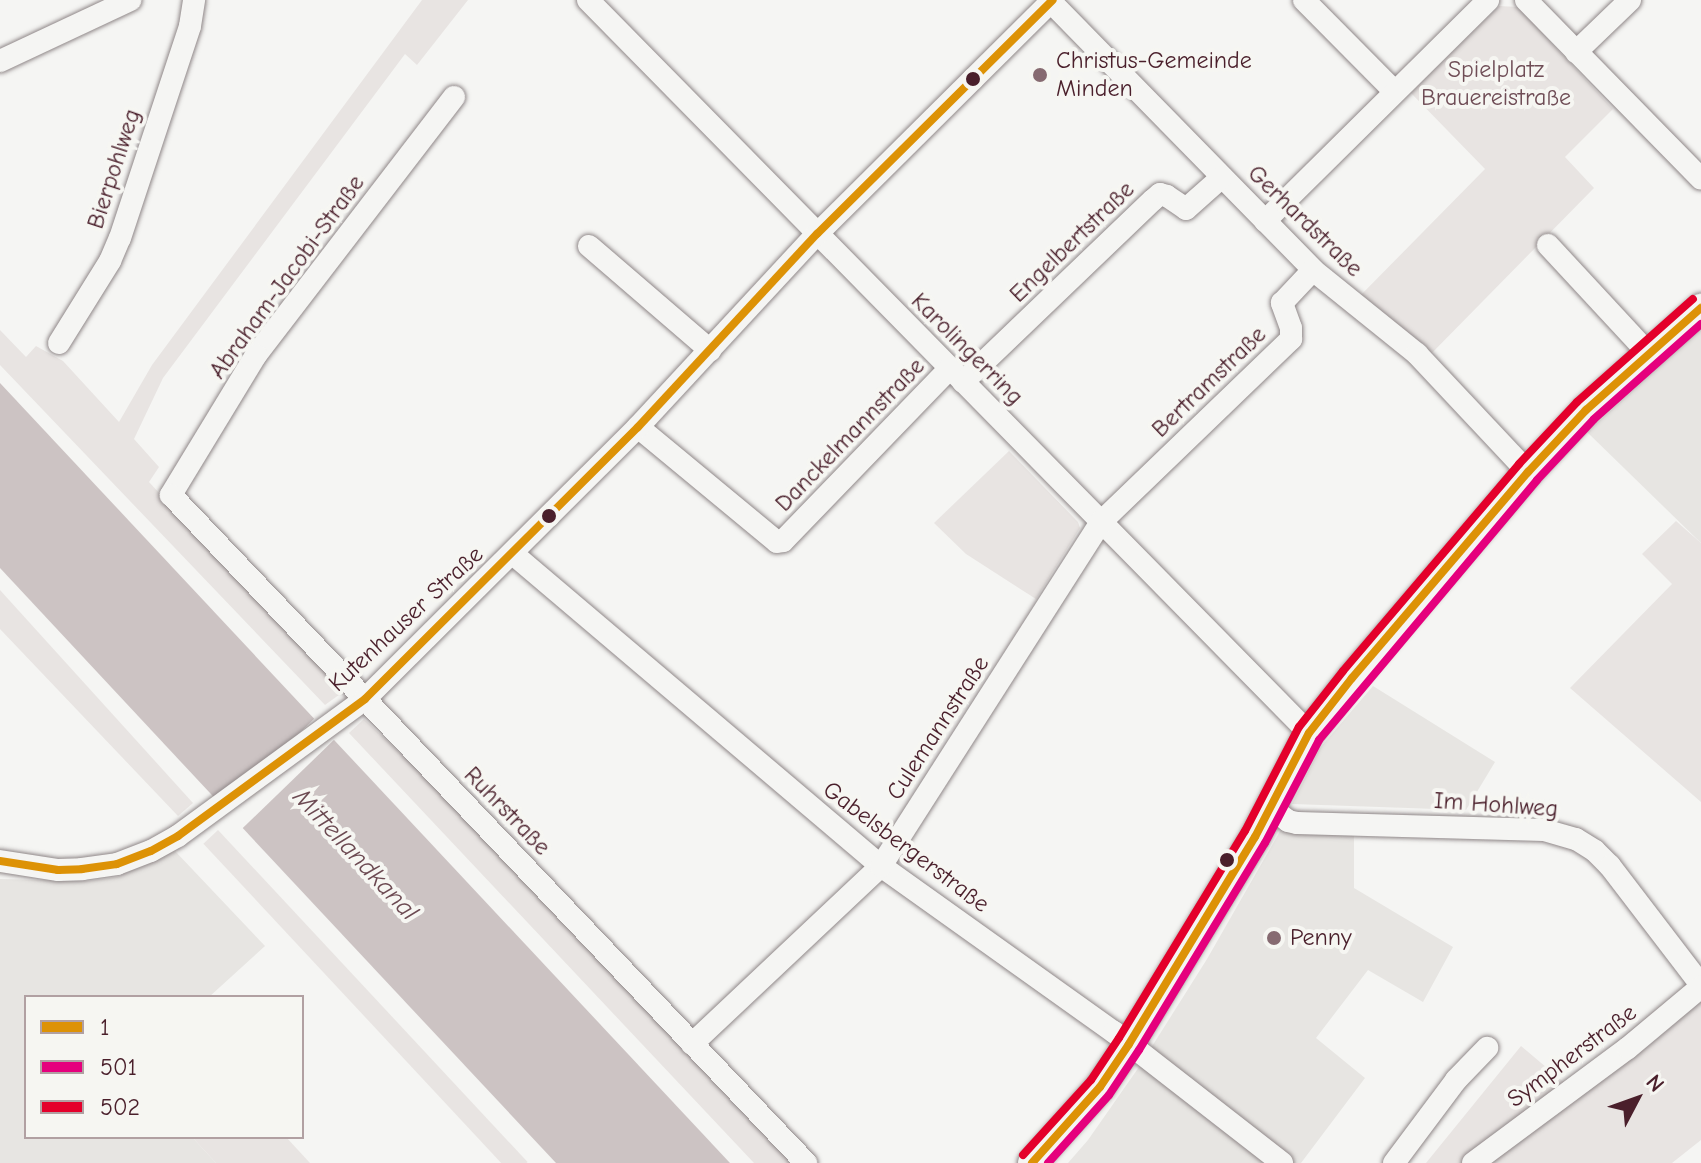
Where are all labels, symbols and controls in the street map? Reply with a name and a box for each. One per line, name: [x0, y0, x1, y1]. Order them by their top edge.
place label: Christus-Gemeinde Minden: [1056, 47, 1252, 103]
park label: Spielplatz Brauereistraße: [1421, 56, 1571, 112]
marker: Christus-Gemeinde Minden: [1031, 66, 1049, 84]
unlabelled marker: [965, 71, 981, 87]
street label: Bierpohlweg: [81, 106, 147, 232]
street label: Gerhardstraße: [1242, 159, 1368, 283]
street label: Abraham-Jacobi-Straße: [203, 170, 371, 384]
street label: Engelbertstraße: [1004, 175, 1140, 309]
street label: Karolingerring: [905, 287, 1029, 411]
street label: Bertramstraße: [1146, 320, 1272, 444]
street label: Danckelmannstraße: [769, 352, 931, 518]
unlabelled marker: [541, 508, 557, 524]
street label: Kutenhauser Straße: [323, 540, 489, 698]
street label: Culemannstraße: [881, 651, 995, 805]
street label: Ruhrstraße: [458, 761, 556, 861]
street label: Gabelsbergerstraße: [817, 775, 995, 919]
water label: Mittellandkanal: [286, 782, 424, 928]
street label: Im Hohlweg: [1433, 786, 1559, 824]
unlabelled marker: [1219, 852, 1235, 868]
place label: Penny: [1290, 924, 1352, 952]
marker: Penny: [1265, 929, 1283, 947]
legend: [24, 995, 304, 1139]
street label: Sympherstraße: [1502, 998, 1642, 1114]
text: 1: [100, 1013, 110, 1041]
text: 501: [100, 1053, 137, 1081]
north arrow: [1597, 1059, 1677, 1139]
text: N: [1641, 1069, 1670, 1097]
text: 502: [100, 1093, 140, 1121]

